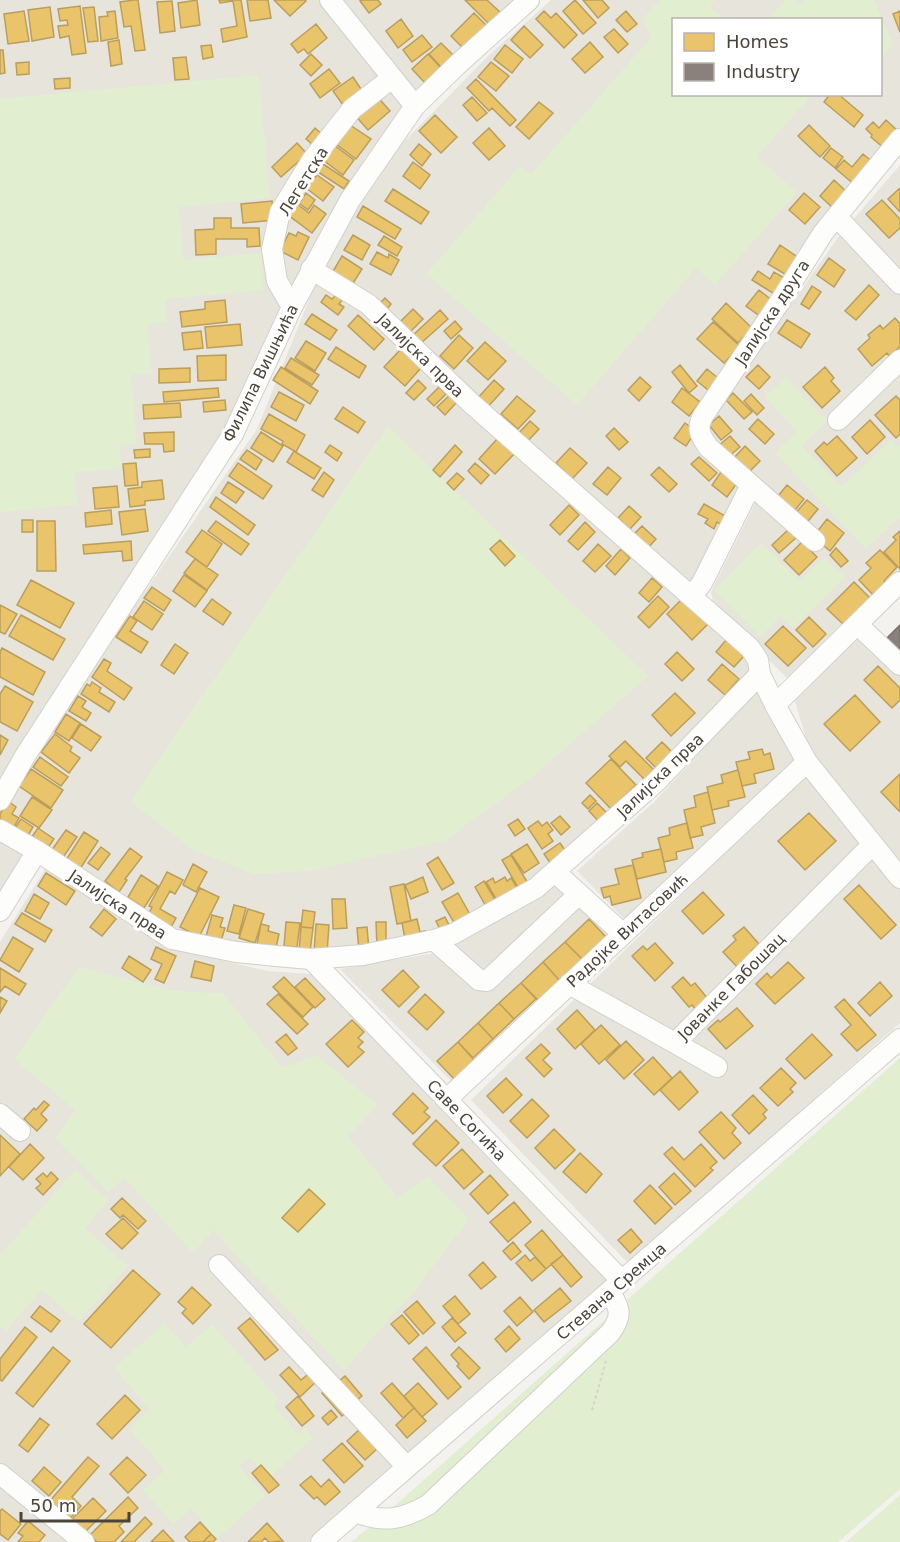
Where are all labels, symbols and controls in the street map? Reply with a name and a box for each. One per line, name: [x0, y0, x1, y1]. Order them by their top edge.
legend: [672, 18, 882, 96]
text: Homes: [726, 31, 789, 52]
text: Industry: [726, 61, 800, 82]
street label: Легетска: [275, 143, 332, 219]
street label: Јалијска друга: [731, 256, 814, 369]
street label: Филипа Вишњића: [219, 301, 302, 445]
street label: Јалијска прва: [373, 309, 468, 401]
street label: Јалијска прва: [612, 729, 708, 822]
street label: Јалијска прва: [64, 865, 170, 943]
street label: Радојке Витасовић: [563, 869, 692, 991]
street label: Јованке Габошац: [673, 929, 789, 1044]
street label: Саве Согића: [423, 1076, 510, 1165]
street label: Стевана Сремца: [553, 1239, 670, 1344]
scale bar: [21, 1485, 129, 1523]
text: 50 m: [30, 1495, 76, 1516]

